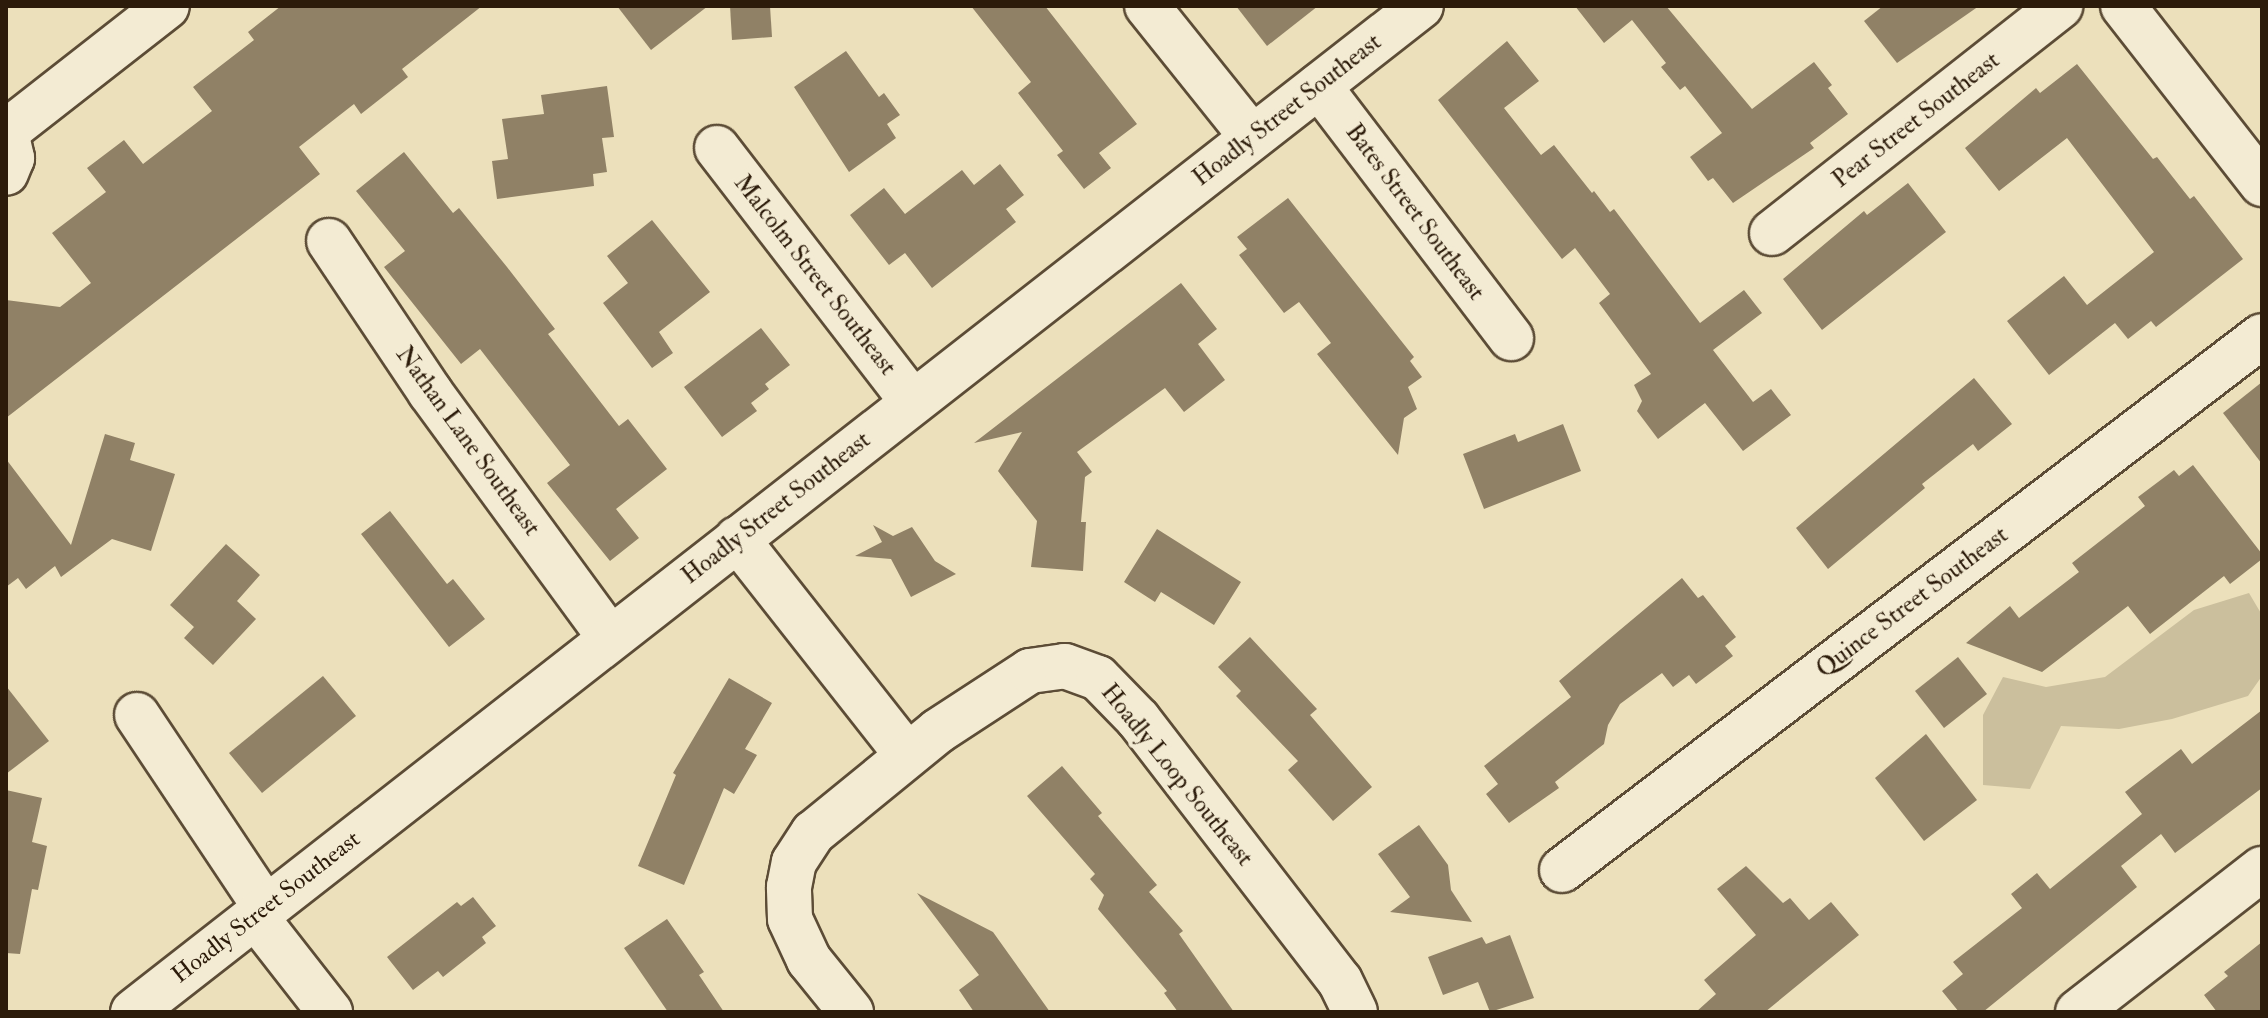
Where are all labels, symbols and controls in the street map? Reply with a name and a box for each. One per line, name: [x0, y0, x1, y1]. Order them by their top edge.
street label: Hoadly Street Southeast: [1187, 28, 1387, 192]
street label: Pear Street Southeast: [1827, 46, 2005, 194]
street label: Bates Street Southeast: [1339, 118, 1491, 306]
street label: Malcolm Street Southeast: [728, 169, 902, 381]
street label: Nathan Lane Southeast: [390, 341, 546, 541]
street label: Hoadly Street Southeast: [676, 426, 876, 590]
street label: Quince Street Southeast: [1810, 521, 2014, 683]
street label: Hoadly Loop Southeast: [1095, 678, 1259, 872]
street label: Hoadly Street Southeast: [166, 825, 366, 989]

